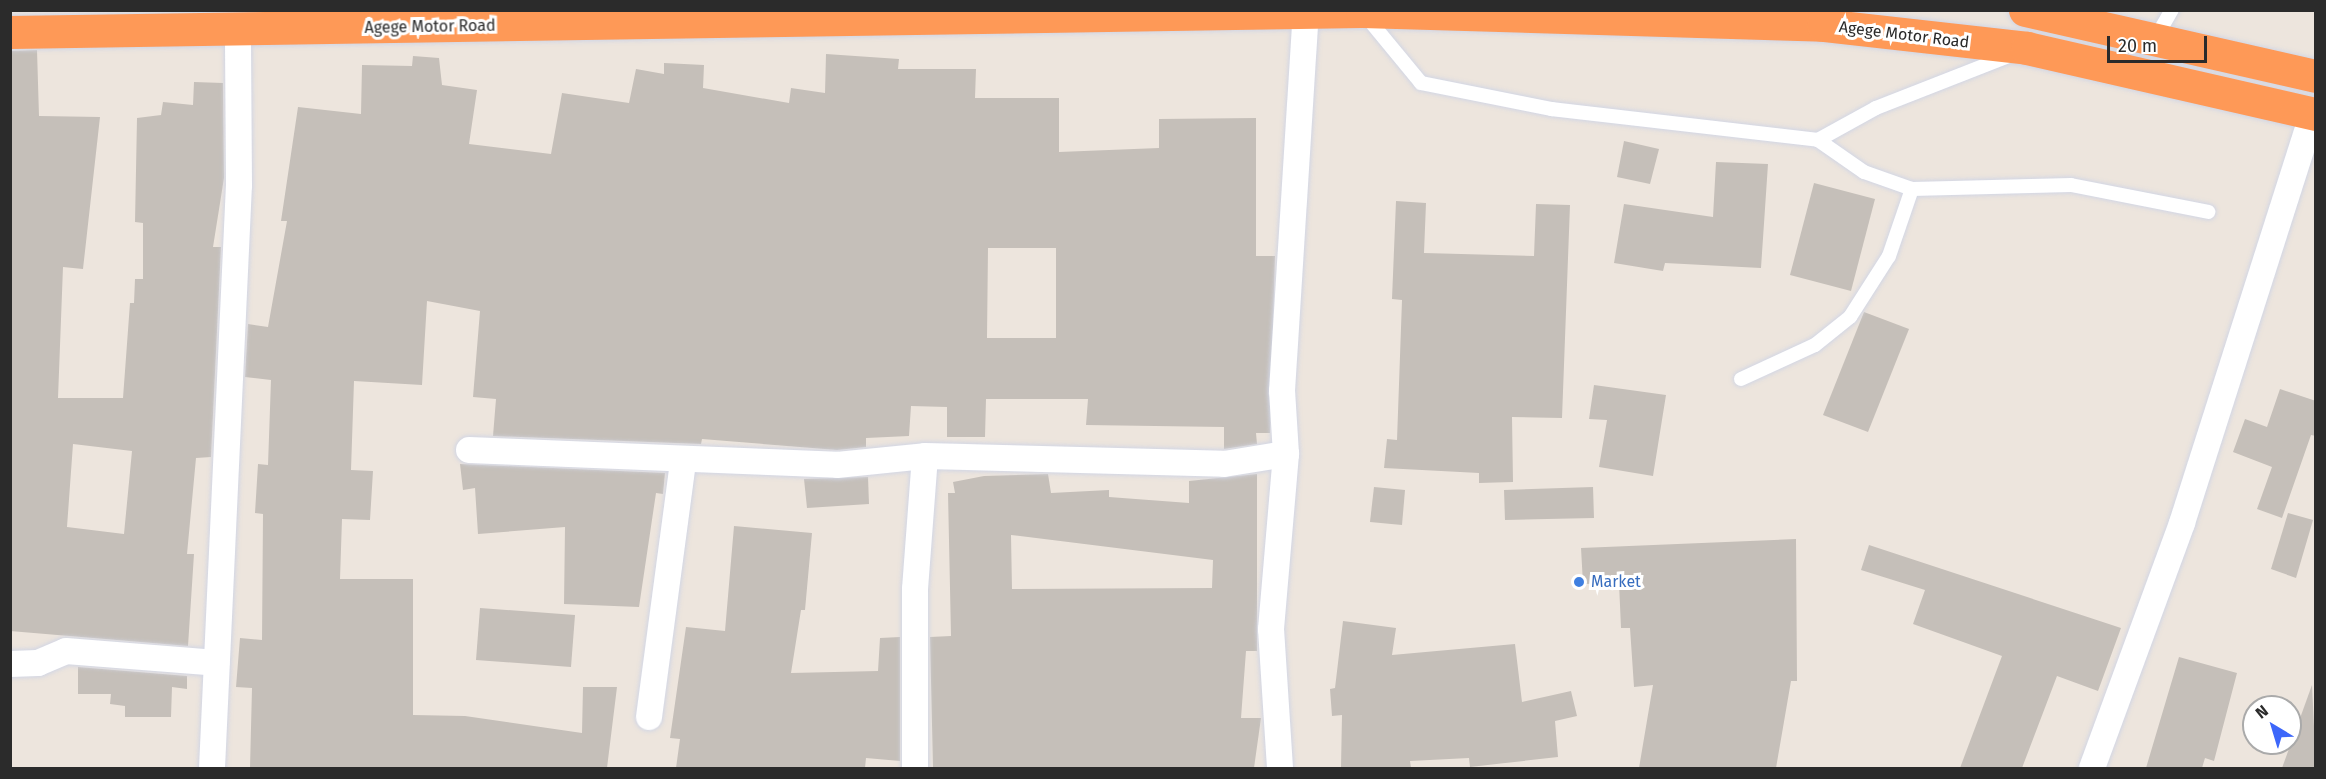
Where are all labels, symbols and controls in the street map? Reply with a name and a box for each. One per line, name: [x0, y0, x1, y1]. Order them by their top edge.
street label: Agege Motor Road: [364, 16, 496, 38]
street label: Agege Motor Road: [1838, 17, 1970, 53]
scale bar: [2110, 24, 2210, 62]
text: 20 m: [2118, 35, 2157, 57]
place label: Market: [1591, 572, 1641, 592]
marker: Market: [1572, 575, 1586, 589]
north arrow: [2242, 695, 2302, 755]
text: N: [2252, 701, 2272, 723]

